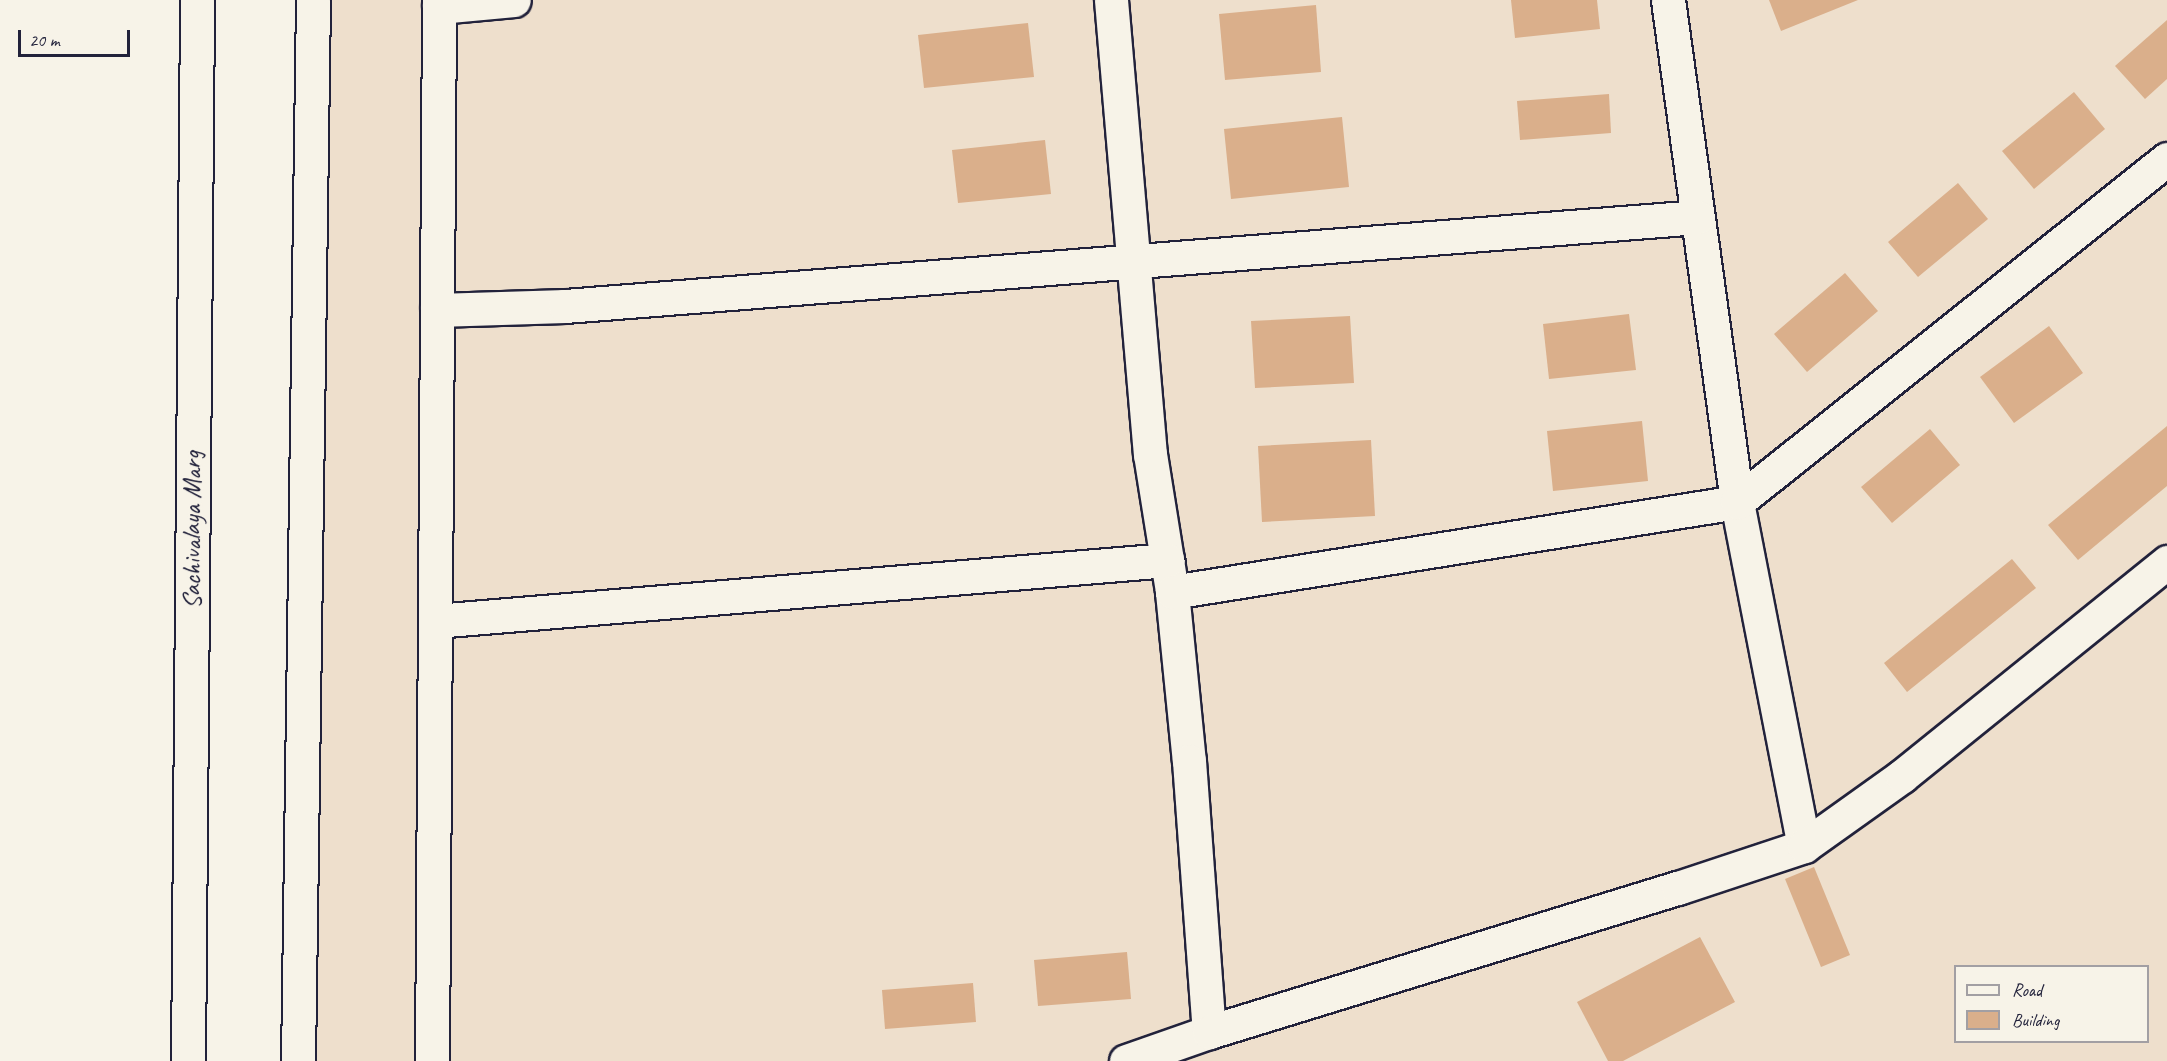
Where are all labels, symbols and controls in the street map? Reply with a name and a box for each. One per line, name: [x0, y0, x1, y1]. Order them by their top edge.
scale bar: [21, 18, 134, 56]
text: 20 m: [29, 29, 60, 51]
street label: Sachivalaya Marg: [176, 451, 208, 609]
legend: [1954, 965, 2149, 1043]
text: Road: [2012, 979, 2042, 1001]
text: Building: [2012, 1009, 2059, 1031]

